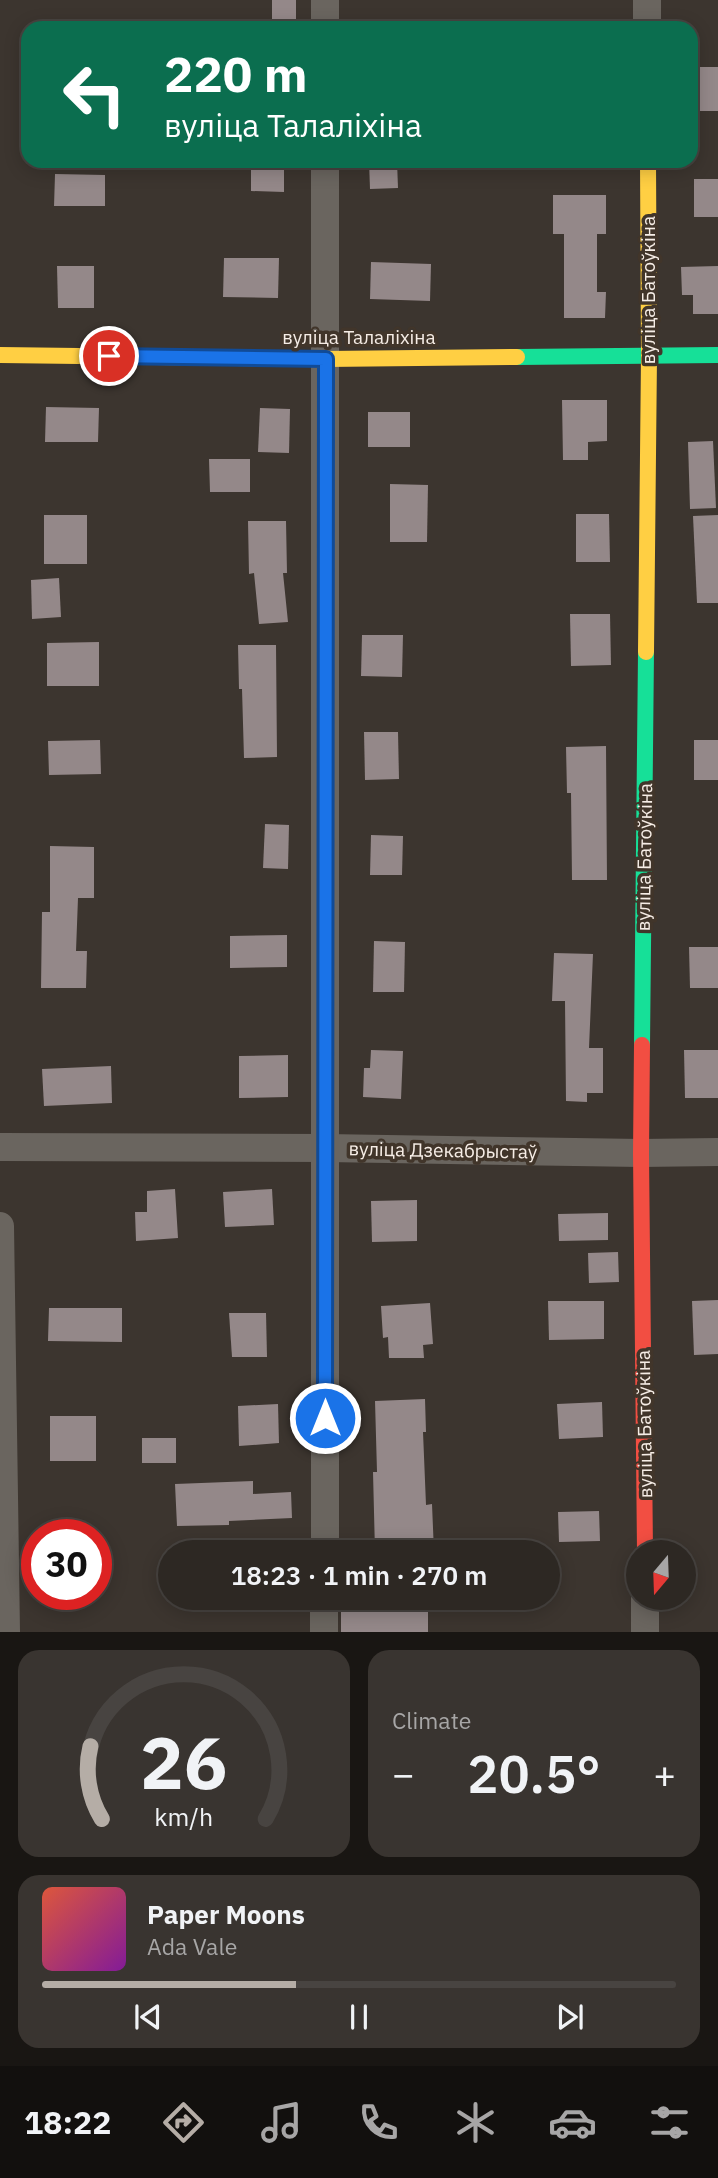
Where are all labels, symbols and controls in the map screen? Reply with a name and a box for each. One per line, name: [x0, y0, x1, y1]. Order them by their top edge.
text: 220 m: [164, 42, 308, 105]
icon: left: [49, 49, 140, 140]
text: вуліца Талаліхіна: [164, 104, 422, 146]
street label: вуліца Батоўкіна: [636, 216, 660, 364]
street label: вуліца Талаліхіна: [282, 325, 436, 349]
pin: [79, 326, 139, 386]
icon: arrive: [90, 337, 128, 375]
street label: вуліца Батоўкіна: [631, 783, 657, 931]
street label: вуліца Дзекабрыстаў: [348, 1136, 538, 1164]
street label: вуліца Батоўкіна: [631, 1350, 657, 1498]
position arrow: [288, 1381, 362, 1455]
speed limit sign: 30: [21, 1519, 112, 1610]
north arrow: [626, 1540, 696, 1610]
map controls: [626, 1540, 696, 1610]
text: 18:23 · 1 min · 270 m: [231, 1558, 487, 1592]
text: Climate: [392, 1705, 471, 1735]
text: 26: [140, 1715, 228, 1810]
text: 20.5°: [467, 1740, 601, 1807]
text: −: [392, 1749, 415, 1798]
text: +: [653, 1749, 676, 1798]
text: km/h: [155, 1800, 213, 1833]
text: Paper Moons: [147, 1897, 305, 1931]
text: Ada Vale: [147, 1931, 237, 1961]
icon: previous: [129, 1998, 167, 2036]
icon: pause: [340, 1998, 378, 2036]
icon: next: [551, 1998, 589, 2036]
icon: directions: [159, 2098, 208, 2147]
icon: music: [257, 2098, 306, 2147]
icon: phone: [354, 2098, 403, 2147]
icon: climate: [451, 2098, 500, 2147]
icon: car: [548, 2098, 597, 2147]
icon: filters: [645, 2098, 694, 2147]
text: 18:22: [24, 2101, 111, 2143]

